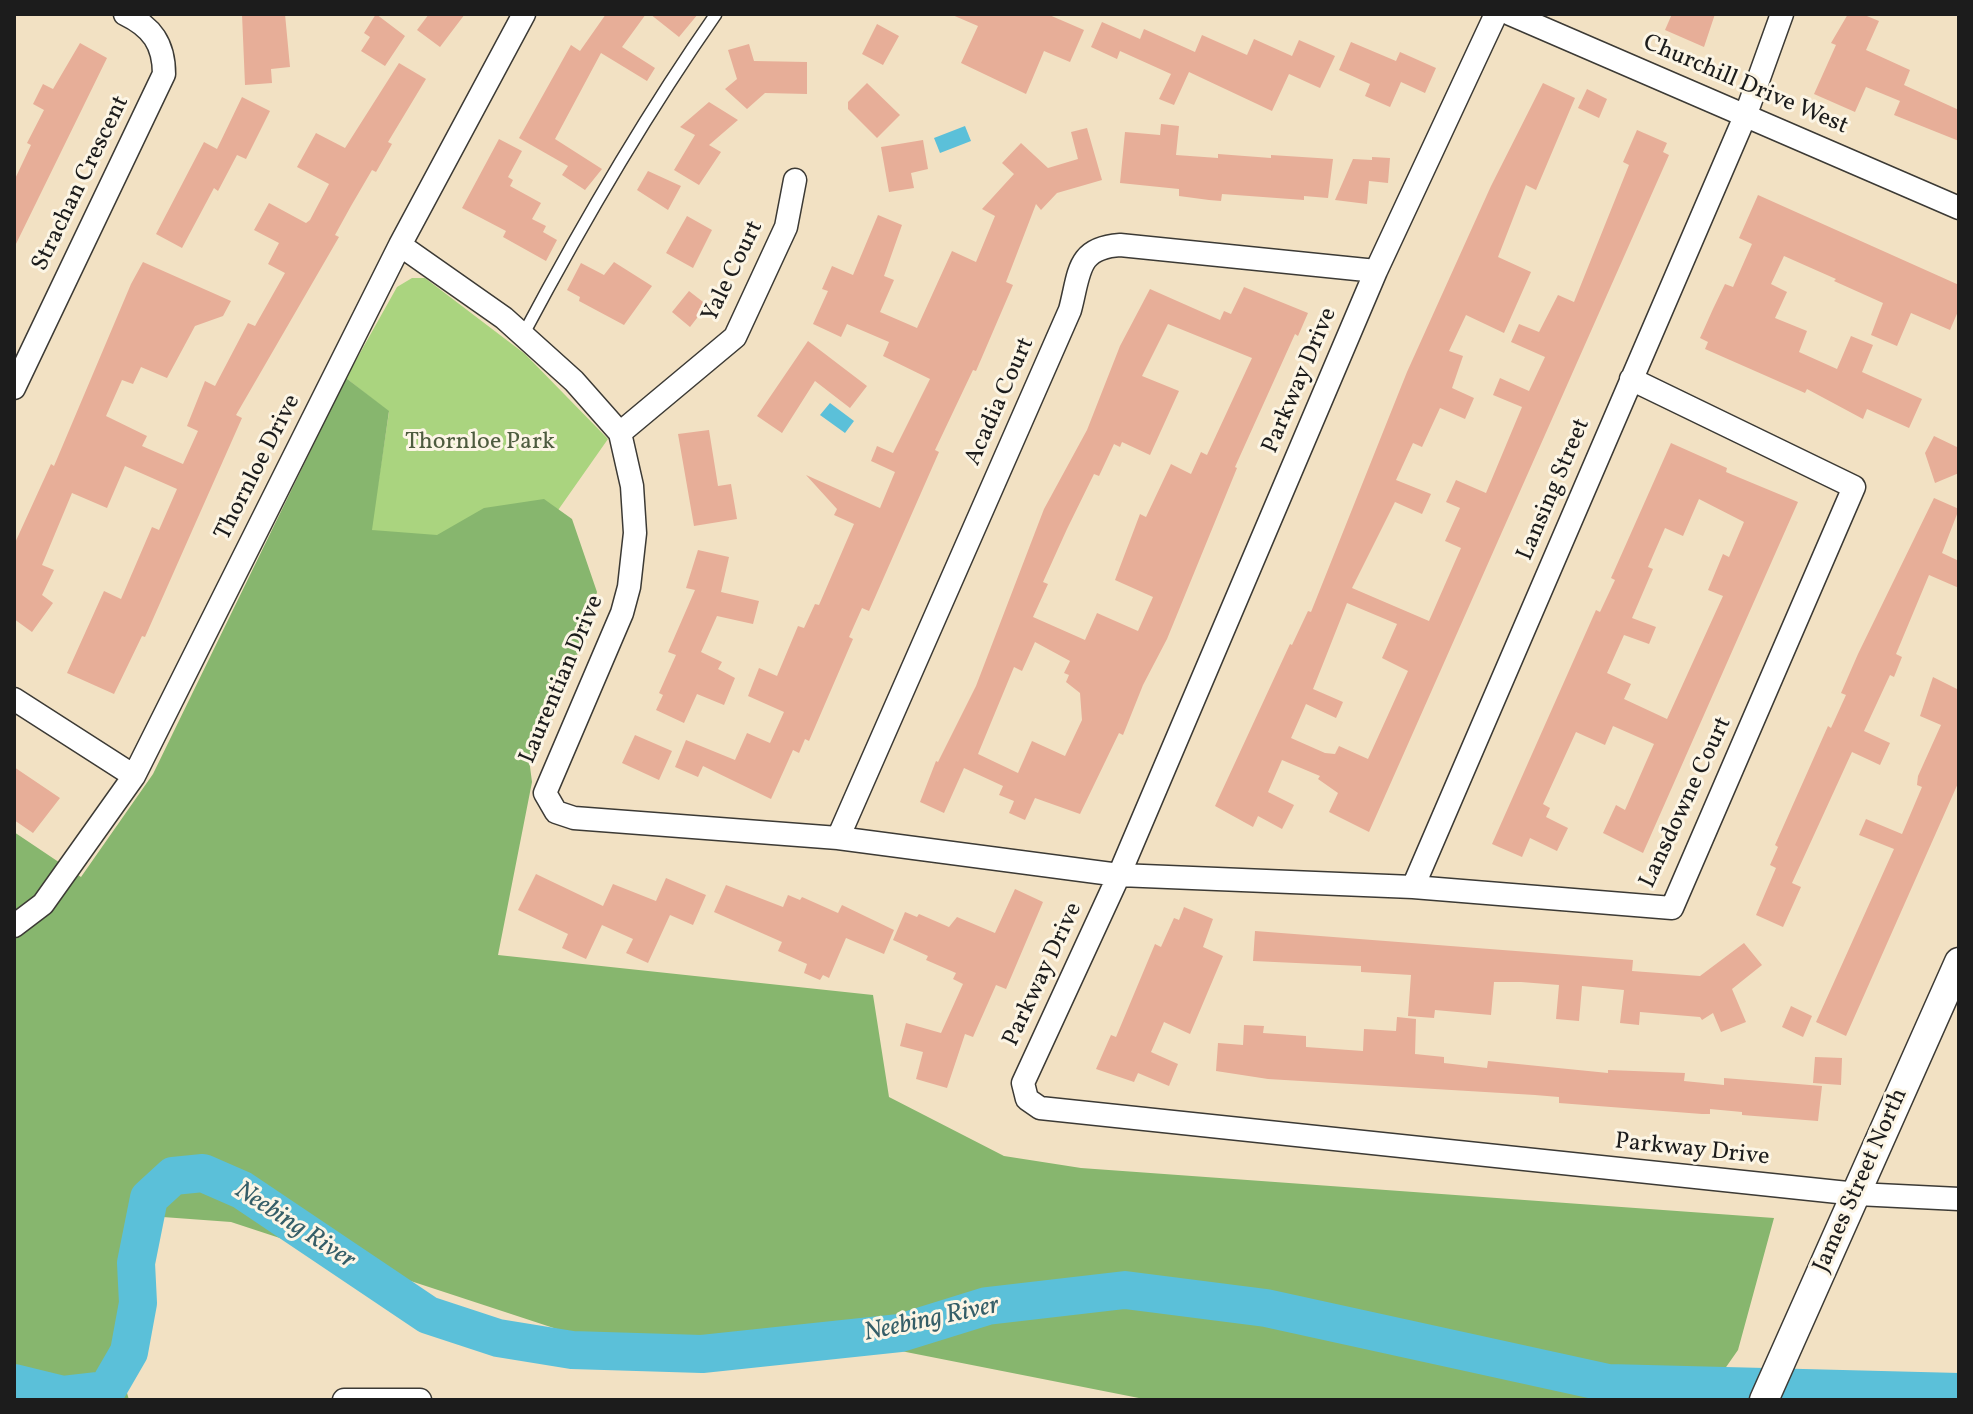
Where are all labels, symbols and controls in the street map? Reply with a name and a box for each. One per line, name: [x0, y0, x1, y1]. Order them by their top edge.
street label: Churchill Drive West: [1638, 30, 1852, 142]
street label: Strachan Crescent: [27, 92, 137, 276]
street label: Yale Court: [697, 217, 771, 327]
street label: Parkway Drive: [1257, 304, 1345, 458]
street label: Acadia Court: [960, 334, 1042, 470]
street label: Thornloe Drive: [210, 390, 308, 546]
street label: Lansing Street: [1512, 415, 1598, 565]
park label: Thornloe Park: [405, 430, 555, 458]
street label: Laurentian Drive: [515, 592, 611, 768]
street label: Lansdowne Court: [1635, 713, 1739, 893]
street label: Parkway Drive: [998, 899, 1090, 1051]
street label: James Street North: [1808, 1084, 1916, 1278]
street label: Parkway Drive: [1613, 1129, 1771, 1173]
water label: Neebing River: [228, 1176, 360, 1278]
water label: Neebing River: [862, 1291, 1002, 1351]

